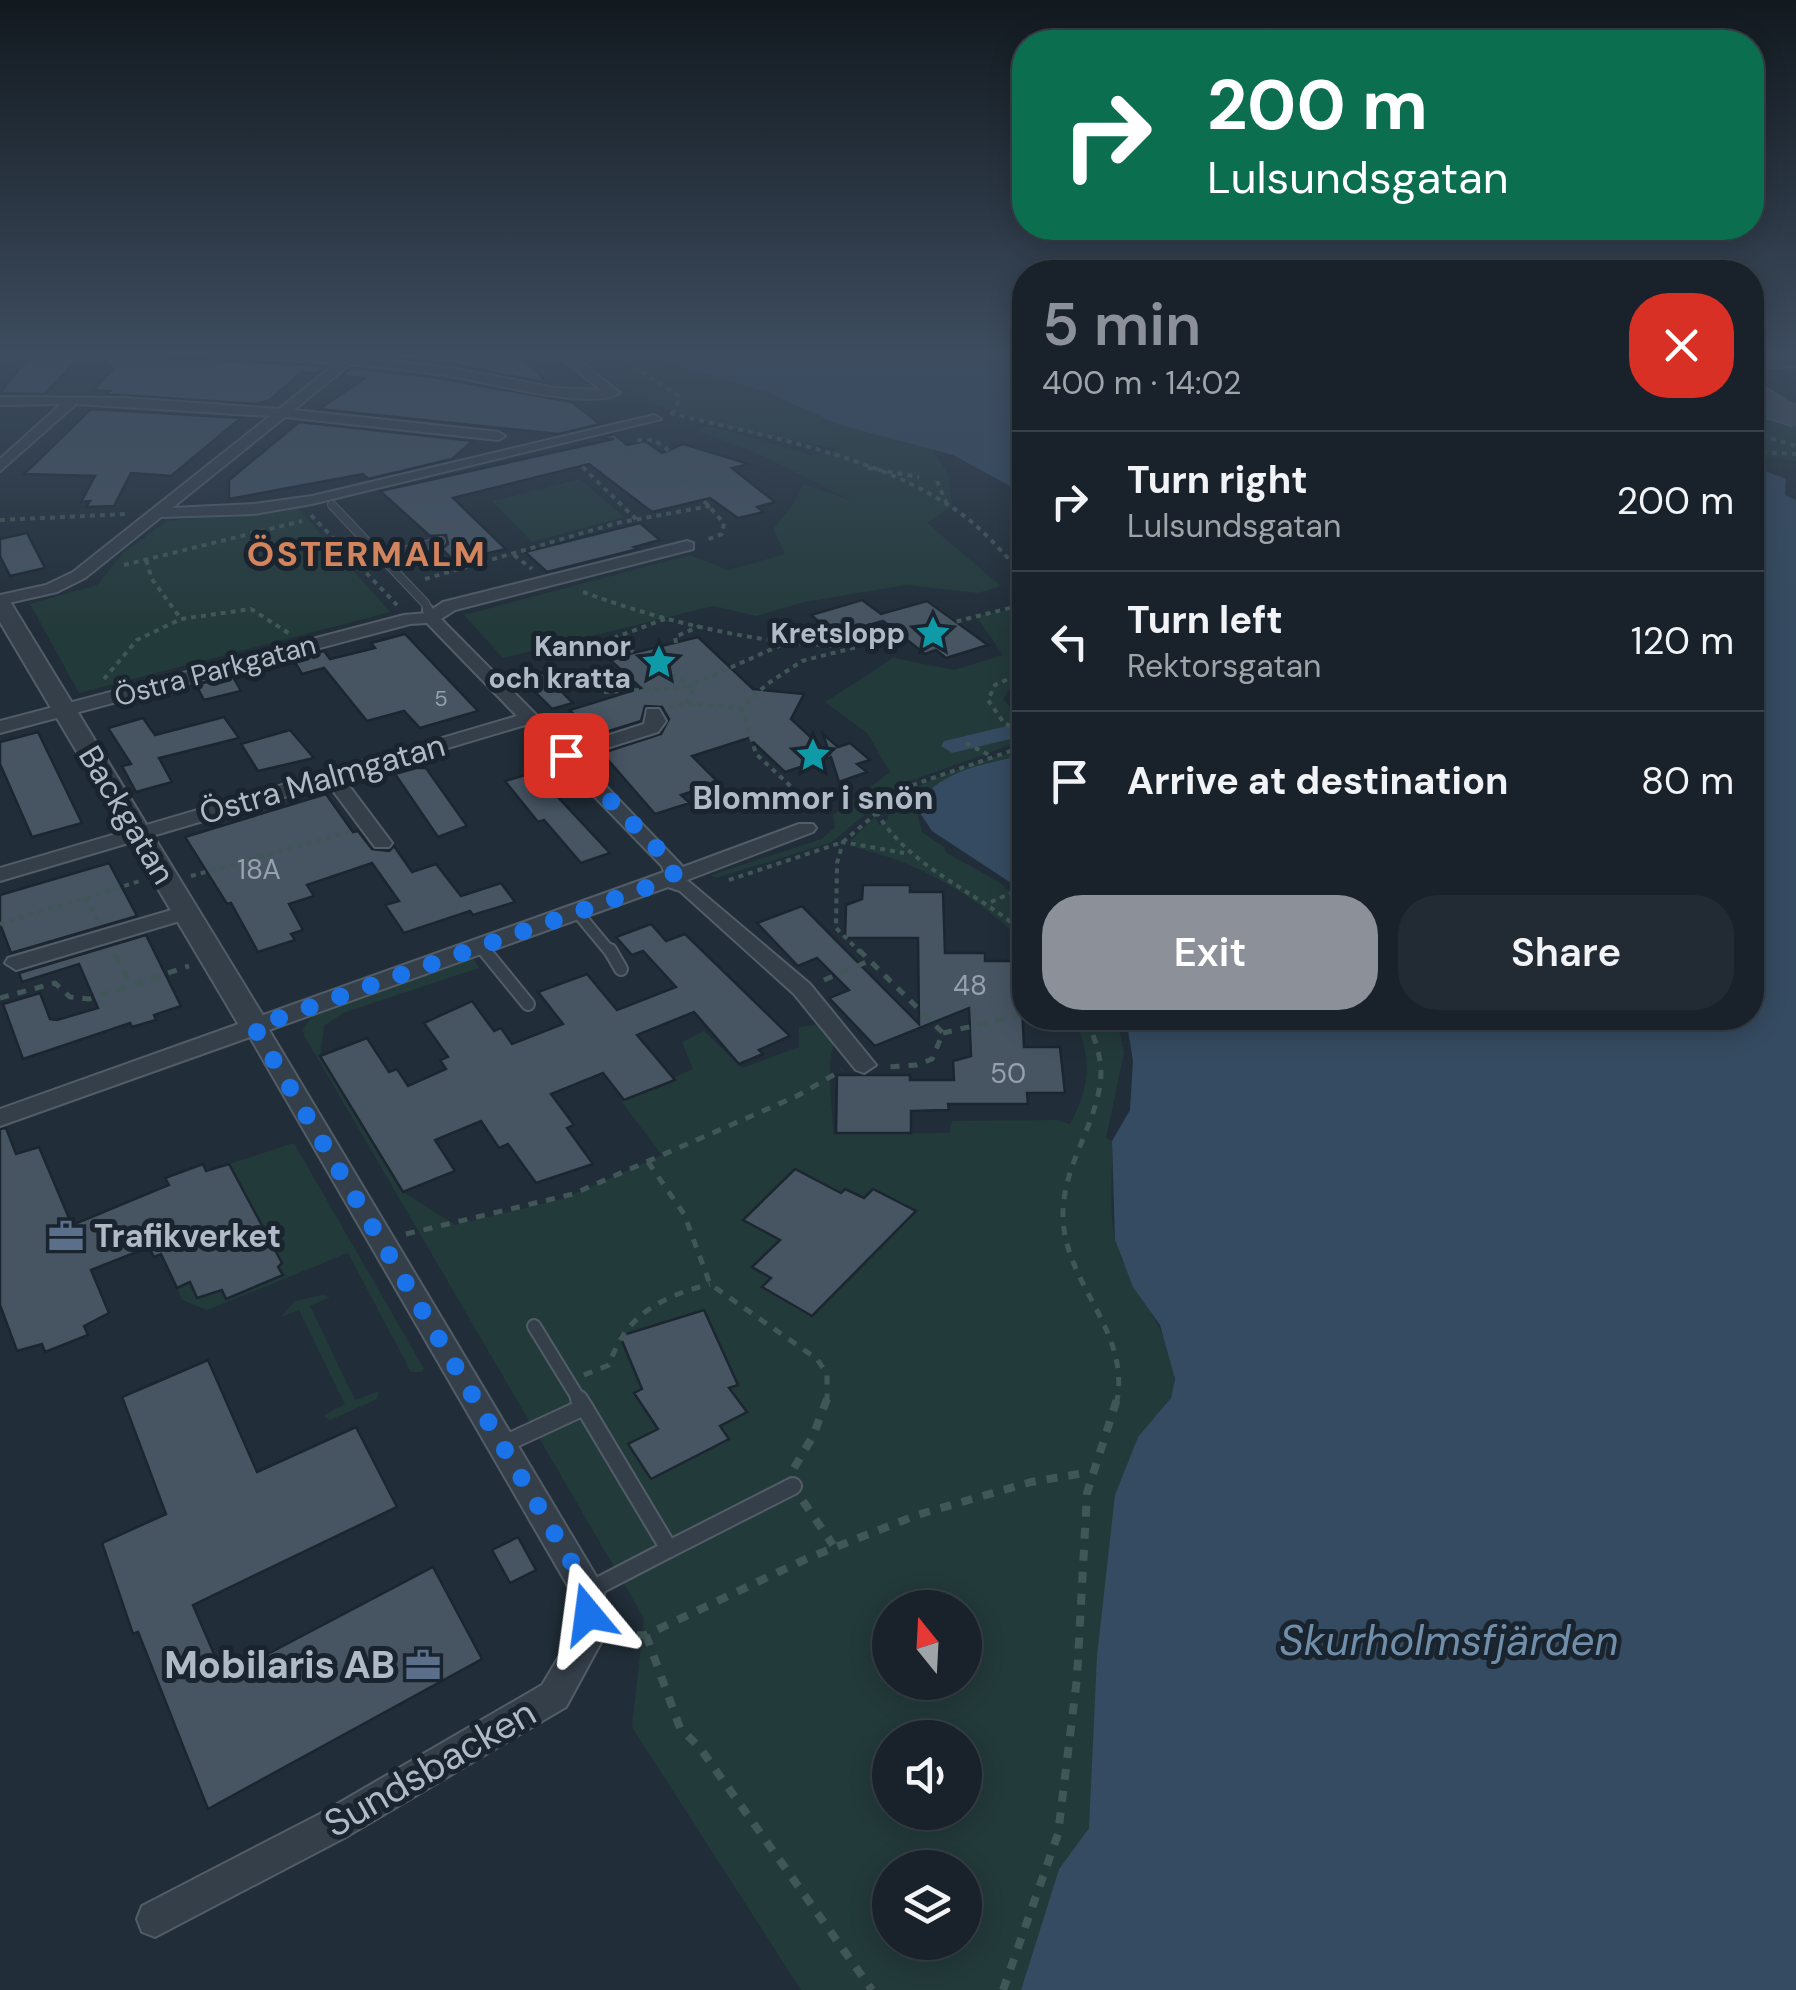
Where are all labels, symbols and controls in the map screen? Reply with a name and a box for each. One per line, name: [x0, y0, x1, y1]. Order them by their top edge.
text: 200 m: [1207, 60, 1428, 151]
icon: right: [1042, 70, 1172, 200]
text: Lulsundsgatan: [1207, 148, 1508, 207]
text: 5 min: [1042, 285, 1201, 364]
button: close: [1629, 293, 1734, 398]
text: 400 m · 14:02: [1042, 362, 1241, 404]
text: Turn right: [1127, 455, 1308, 505]
icon: right: [1042, 474, 1097, 529]
text: 200 m: [1617, 476, 1734, 526]
text: Lulsundsgatan: [1127, 505, 1341, 547]
district label: ÖSTERMALM: [247, 531, 487, 577]
text: Turn left: [1127, 595, 1283, 645]
place icon: Kretslopp: [914, 614, 952, 652]
icon: left: [1042, 614, 1097, 669]
place label: Kretslopp: [771, 615, 905, 652]
text: 120 m: [1631, 616, 1734, 666]
street label: Östra Parkgatan: [110, 626, 320, 715]
place label: Kannor och kratta: [489, 628, 631, 697]
place icon: Kannor och kratta: [640, 643, 678, 681]
text: Rektorsgatan: [1127, 645, 1321, 687]
house number: 5: [434, 684, 448, 713]
pin: [524, 713, 609, 798]
street label: Östra Malmgatan: [194, 724, 450, 834]
icon: arrive: [539, 728, 594, 783]
place icon: Blommor i snön: [794, 736, 832, 774]
street label: Backgatan: [69, 738, 185, 892]
icon: arrive: [1042, 754, 1097, 809]
text: Arrive at destination: [1127, 756, 1509, 806]
text: 80 m: [1641, 756, 1734, 806]
place label: Blommor i snön: [692, 777, 934, 819]
house number: 18A: [237, 851, 281, 888]
button: Exit: [1042, 895, 1378, 1010]
button: Share: [1398, 895, 1734, 1010]
house number: 48: [953, 967, 987, 1004]
house number: 50: [990, 1055, 1026, 1092]
place label: Trafikverket: [94, 1215, 281, 1257]
office icon: Trafikverket: [47, 1217, 85, 1255]
position arrow: [536, 1562, 640, 1666]
north arrow: [872, 1590, 982, 1700]
map controls: [872, 1590, 982, 1960]
water label: Skurholmsfjärden: [1279, 1613, 1619, 1668]
place label: Mobilaris AB: [164, 1640, 395, 1690]
office icon: Mobilaris AB: [404, 1646, 442, 1684]
street label: Sundsbacken: [315, 1687, 545, 1849]
button: sound: [872, 1720, 982, 1830]
button: layers: [872, 1850, 982, 1960]

